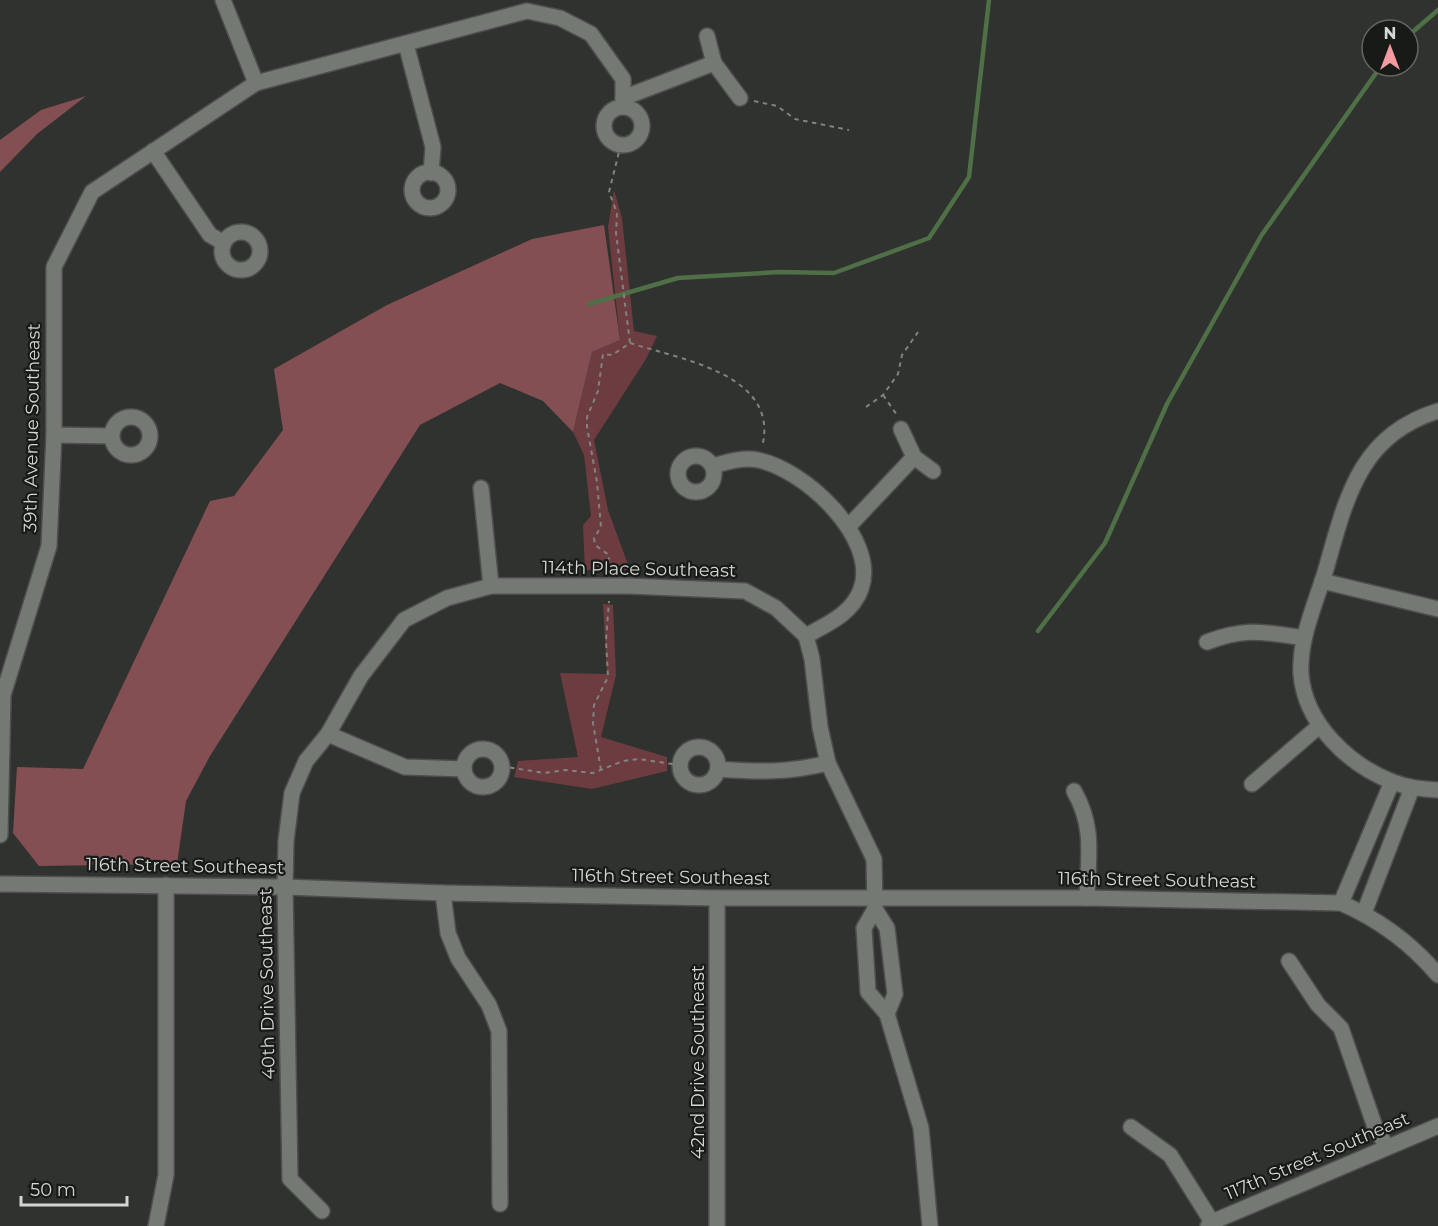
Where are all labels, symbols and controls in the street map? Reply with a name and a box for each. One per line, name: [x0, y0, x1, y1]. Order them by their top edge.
north arrow: [1360, 18, 1420, 78]
text: N: [1384, 24, 1396, 43]
street label: 39th Avenue Southeast: [19, 323, 45, 533]
street label: 114th Place Southeast: [542, 556, 736, 582]
street label: 116th Street Southeast: [86, 853, 284, 879]
street label: 116th Street Southeast: [572, 864, 770, 890]
street label: 116th Street Southeast: [1058, 867, 1256, 893]
street label: 40th Drive Southeast: [254, 888, 280, 1080]
street label: 42nd Drive Southeast: [687, 965, 709, 1159]
street label: 117th Street Southeast: [1222, 1107, 1412, 1205]
scale bar: [21, 1169, 128, 1207]
text: 50 m: [30, 1179, 76, 1201]

